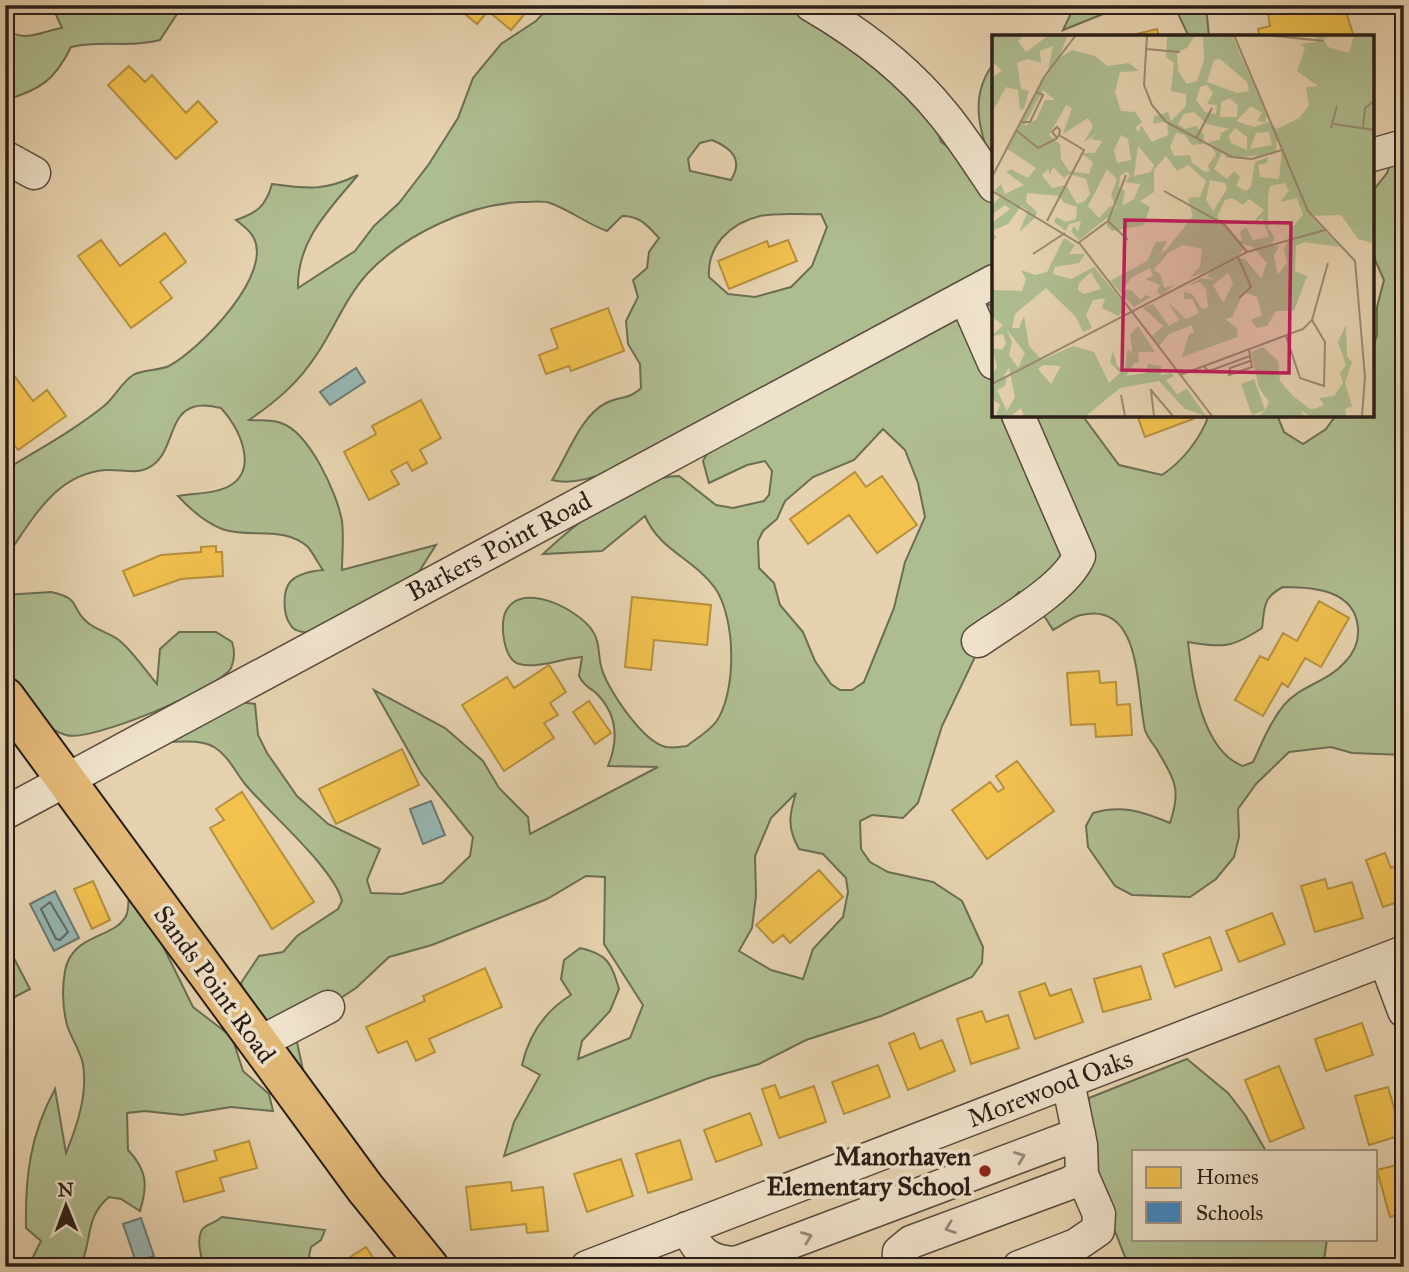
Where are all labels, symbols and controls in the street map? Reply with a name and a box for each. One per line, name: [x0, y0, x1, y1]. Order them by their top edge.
inset map: [992, 35, 1374, 416]
street label: Barkers Point Road: [401, 484, 597, 608]
street label: Sands Point Road: [147, 899, 283, 1069]
street label: Morewood Oaks: [963, 1042, 1137, 1134]
place label: Manorhaven Elementary School: [767, 1140, 972, 1202]
legend: [1132, 1150, 1378, 1240]
one-way arrow: [1013, 1151, 1025, 1165]
marker: Manorhaven Elementary School: [977, 1163, 993, 1179]
text: Homes: [1196, 1164, 1259, 1190]
north arrow: [32, 1170, 102, 1240]
text: N: [57, 1178, 74, 1201]
text: Schools: [1196, 1200, 1263, 1226]
one-way arrow: [945, 1219, 957, 1233]
one-way arrow: [800, 1232, 812, 1246]

